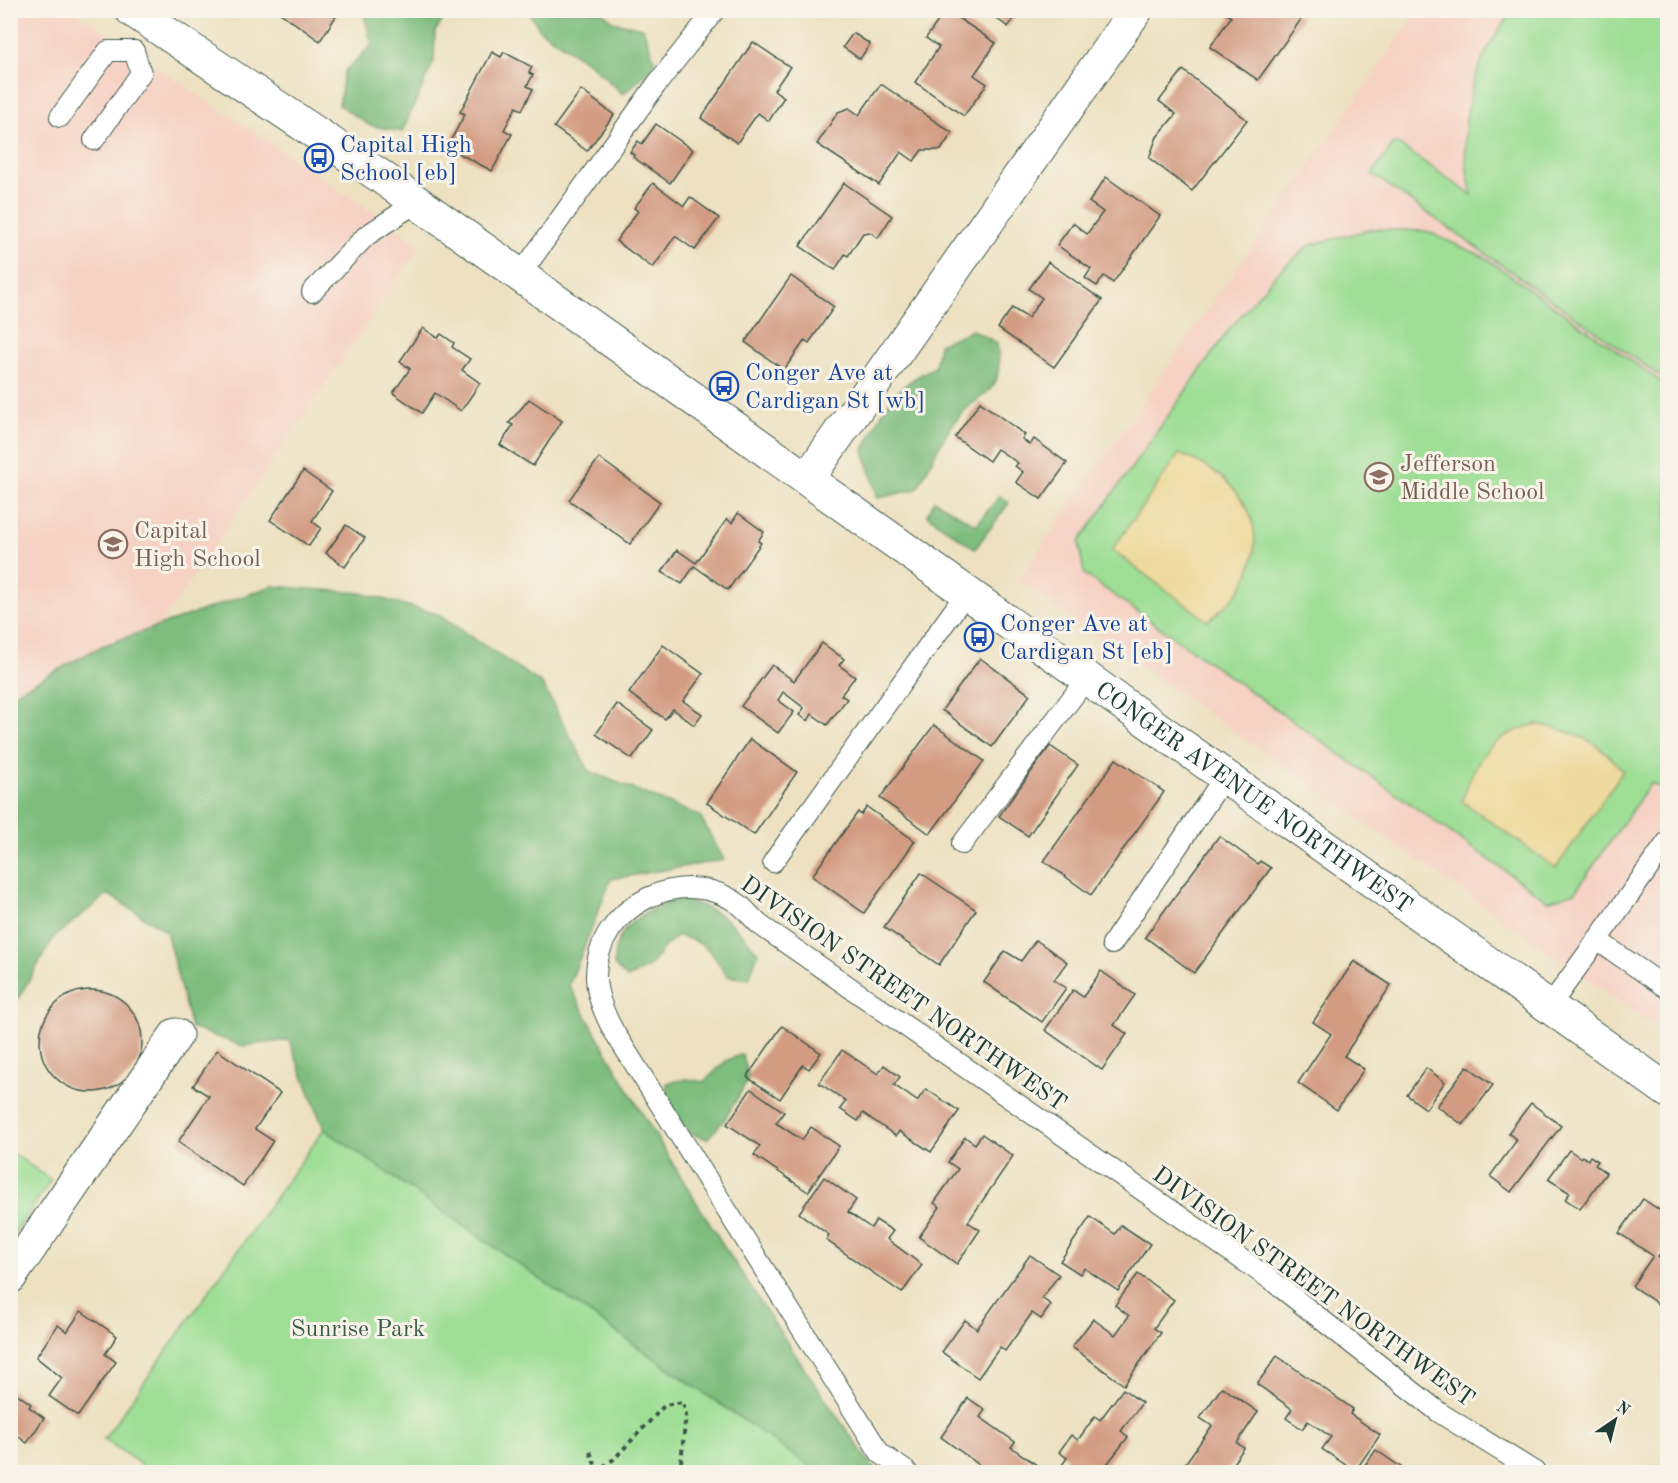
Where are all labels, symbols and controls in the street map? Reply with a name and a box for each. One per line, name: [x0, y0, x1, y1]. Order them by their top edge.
place label: Capital High School [eb]: [340, 134, 472, 186]
bus stop icon: Capital High School [eb]: [303, 142, 335, 174]
place label: Conger Ave at Cardigan St [wb]: [745, 362, 925, 414]
bus stop icon: Conger Ave at Cardigan St [wb]: [708, 370, 740, 402]
place label: Jefferson Middle School: [1400, 453, 1545, 505]
school or university icon: Jefferson Middle School: [1363, 461, 1395, 493]
place label: Capital High School: [134, 520, 261, 572]
school or university icon: Capital High School: [97, 528, 129, 560]
place label: Conger Ave at Cardigan St [eb]: [1000, 613, 1173, 665]
bus stop icon: Conger Ave at Cardigan St [eb]: [963, 621, 995, 653]
street label: CONGER AVENUE NORTHWEST: [1091, 678, 1416, 919]
street label: DIVISION STREET NORTHWEST: [736, 873, 1070, 1117]
street label: DIVISION STREET NORTHWEST: [1147, 1163, 1478, 1412]
park label: Sunrise Park: [291, 1318, 425, 1342]
north arrow: [1585, 1390, 1645, 1450]
text: N: [1613, 1399, 1633, 1420]

